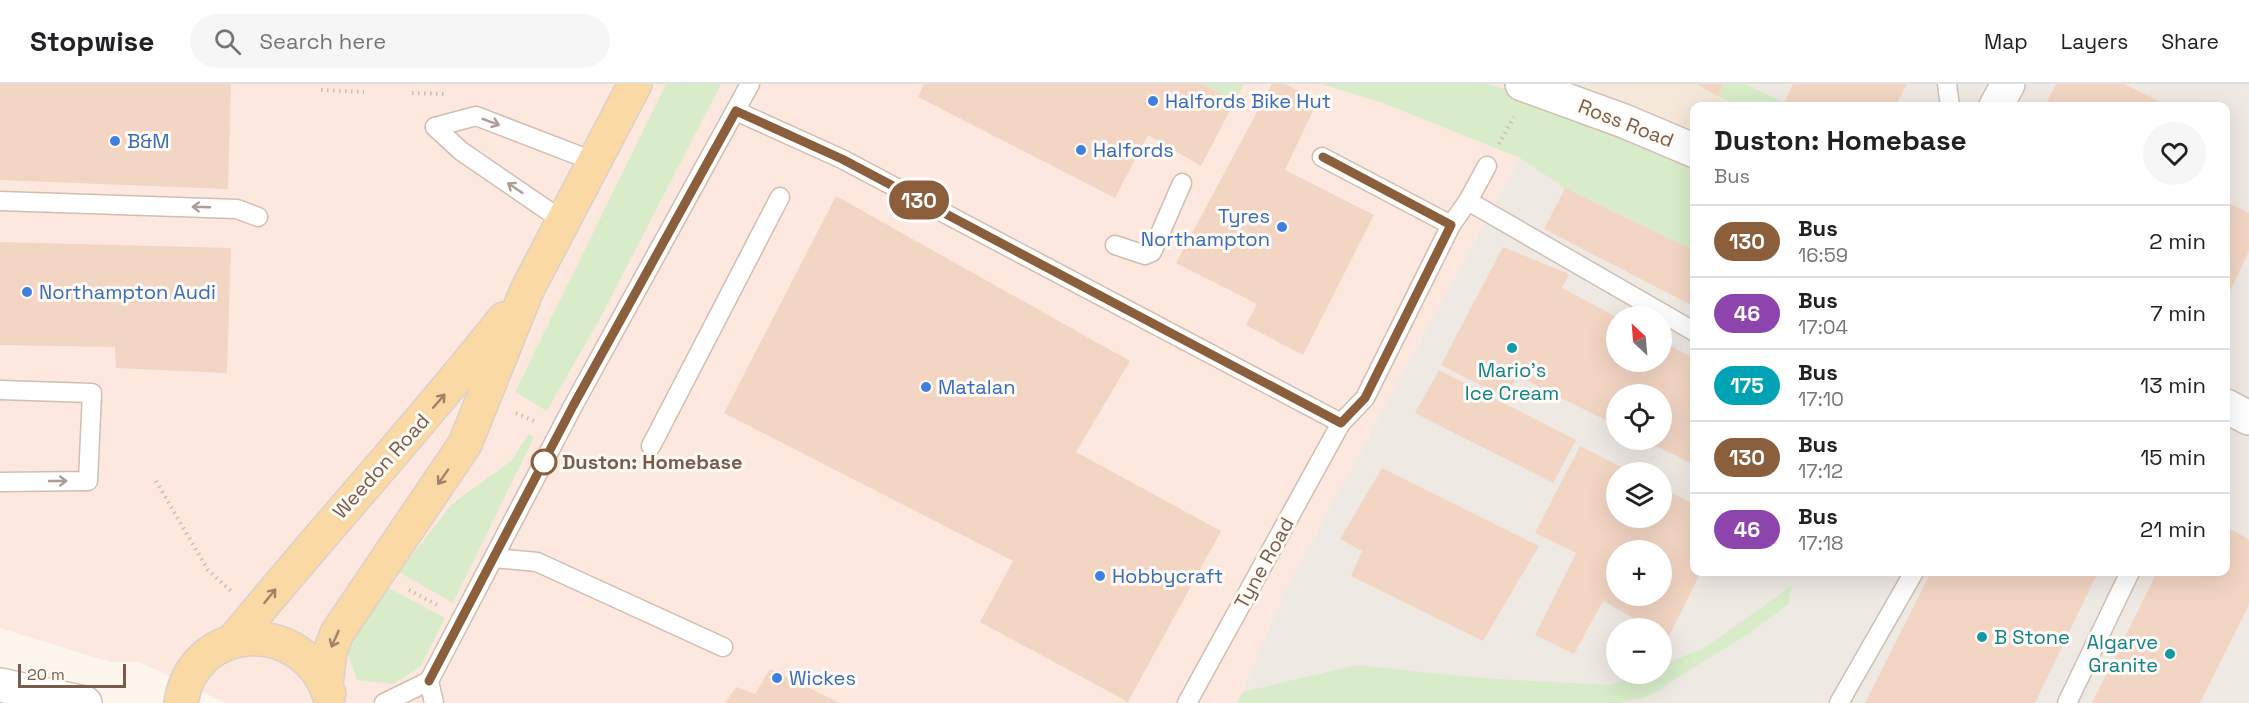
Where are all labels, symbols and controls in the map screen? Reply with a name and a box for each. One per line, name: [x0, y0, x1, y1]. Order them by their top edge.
search box: [190, 14, 610, 68]
text: Stopwise: [30, 23, 154, 59]
icon: search: [211, 25, 244, 58]
text: Search here: [259, 27, 386, 55]
text: Map: [1984, 28, 2028, 55]
text: Layers: [2061, 28, 2128, 55]
text: Share: [2161, 28, 2219, 55]
place label: Halfords Bike Hut: [1165, 88, 1331, 114]
street label: Ross Road: [1575, 93, 1677, 153]
marker: Halfords Bike Hut: [1146, 94, 1160, 108]
one-way arrow: [481, 117, 500, 128]
text: Duston: Homebase: [1714, 122, 1967, 158]
button: heart: [2143, 122, 2206, 185]
place label: B&M: [127, 128, 170, 154]
marker: B&M: [108, 134, 122, 148]
place label: Halfords: [1093, 137, 1174, 163]
marker: Halfords: [1074, 143, 1088, 157]
text: Bus: [1714, 163, 1750, 189]
line badge: 130: [884, 180, 954, 220]
one-way arrow: [508, 182, 524, 194]
text: 130: [901, 187, 937, 214]
one-way arrow: [192, 202, 212, 213]
place label: Tyres Northampton: [1141, 203, 1270, 252]
text: Bus: [1798, 214, 1838, 242]
marker: Tyres Northampton: [1275, 220, 1289, 234]
text: 2 min: [2149, 227, 2206, 255]
text: 130: [1729, 228, 1765, 255]
text: 16:59: [1798, 242, 1848, 268]
place label: Northampton Audi: [39, 279, 216, 305]
marker: Northampton Audi: [20, 285, 34, 299]
text: Bus: [1798, 286, 1838, 314]
text: 7 min: [2150, 299, 2206, 327]
text: 46: [1734, 300, 1760, 327]
north arrow: [1606, 306, 1672, 372]
map controls: [1606, 306, 1672, 684]
text: 17:04: [1798, 314, 1848, 340]
marker: Mario's Ice Cream: [1505, 341, 1519, 355]
place label: Mario's Ice Cream: [1465, 357, 1559, 406]
text: Bus: [1798, 358, 1838, 386]
text: 13 min: [2140, 371, 2206, 399]
text: 175: [1730, 372, 1764, 399]
place label: Matalan: [938, 374, 1015, 400]
marker: Matalan: [919, 380, 933, 394]
button: locate: [1606, 384, 1672, 450]
text: 17:10: [1798, 386, 1844, 412]
one-way arrow: [432, 394, 446, 409]
street label: Weedon Road: [327, 408, 435, 524]
text: Bus: [1798, 430, 1838, 458]
text: 15 min: [2140, 443, 2206, 471]
text: 130: [1729, 444, 1765, 471]
marker: Duston: Homebase: [531, 449, 557, 475]
place label: Duston: Homebase: [562, 449, 743, 475]
text: 17:12: [1798, 458, 1843, 484]
button: layers: [1606, 462, 1672, 528]
one-way arrow: [437, 468, 449, 484]
one-way arrow: [48, 475, 68, 487]
text: Bus: [1798, 502, 1838, 530]
street label: Tyne Road: [1228, 513, 1300, 613]
text: 21 min: [2140, 515, 2206, 543]
text: 46: [1734, 516, 1760, 543]
text: 17:18: [1798, 530, 1844, 556]
button: +: [1606, 540, 1672, 606]
place label: Hobbycraft: [1112, 563, 1223, 589]
marker: Hobbycraft: [1093, 569, 1107, 583]
one-way arrow: [263, 589, 277, 604]
button: −: [1606, 618, 1672, 684]
place label: B Stone: [1994, 624, 2070, 650]
one-way arrow: [329, 629, 340, 648]
place label: Algarve Granite: [2086, 629, 2158, 678]
marker: B Stone: [1975, 630, 1989, 644]
marker: Algarve Granite: [2163, 647, 2177, 661]
scale bar: [18, 661, 126, 688]
text: 20 m: [27, 664, 65, 685]
place label: Wickes: [789, 665, 856, 691]
marker: Wickes: [770, 671, 784, 685]

